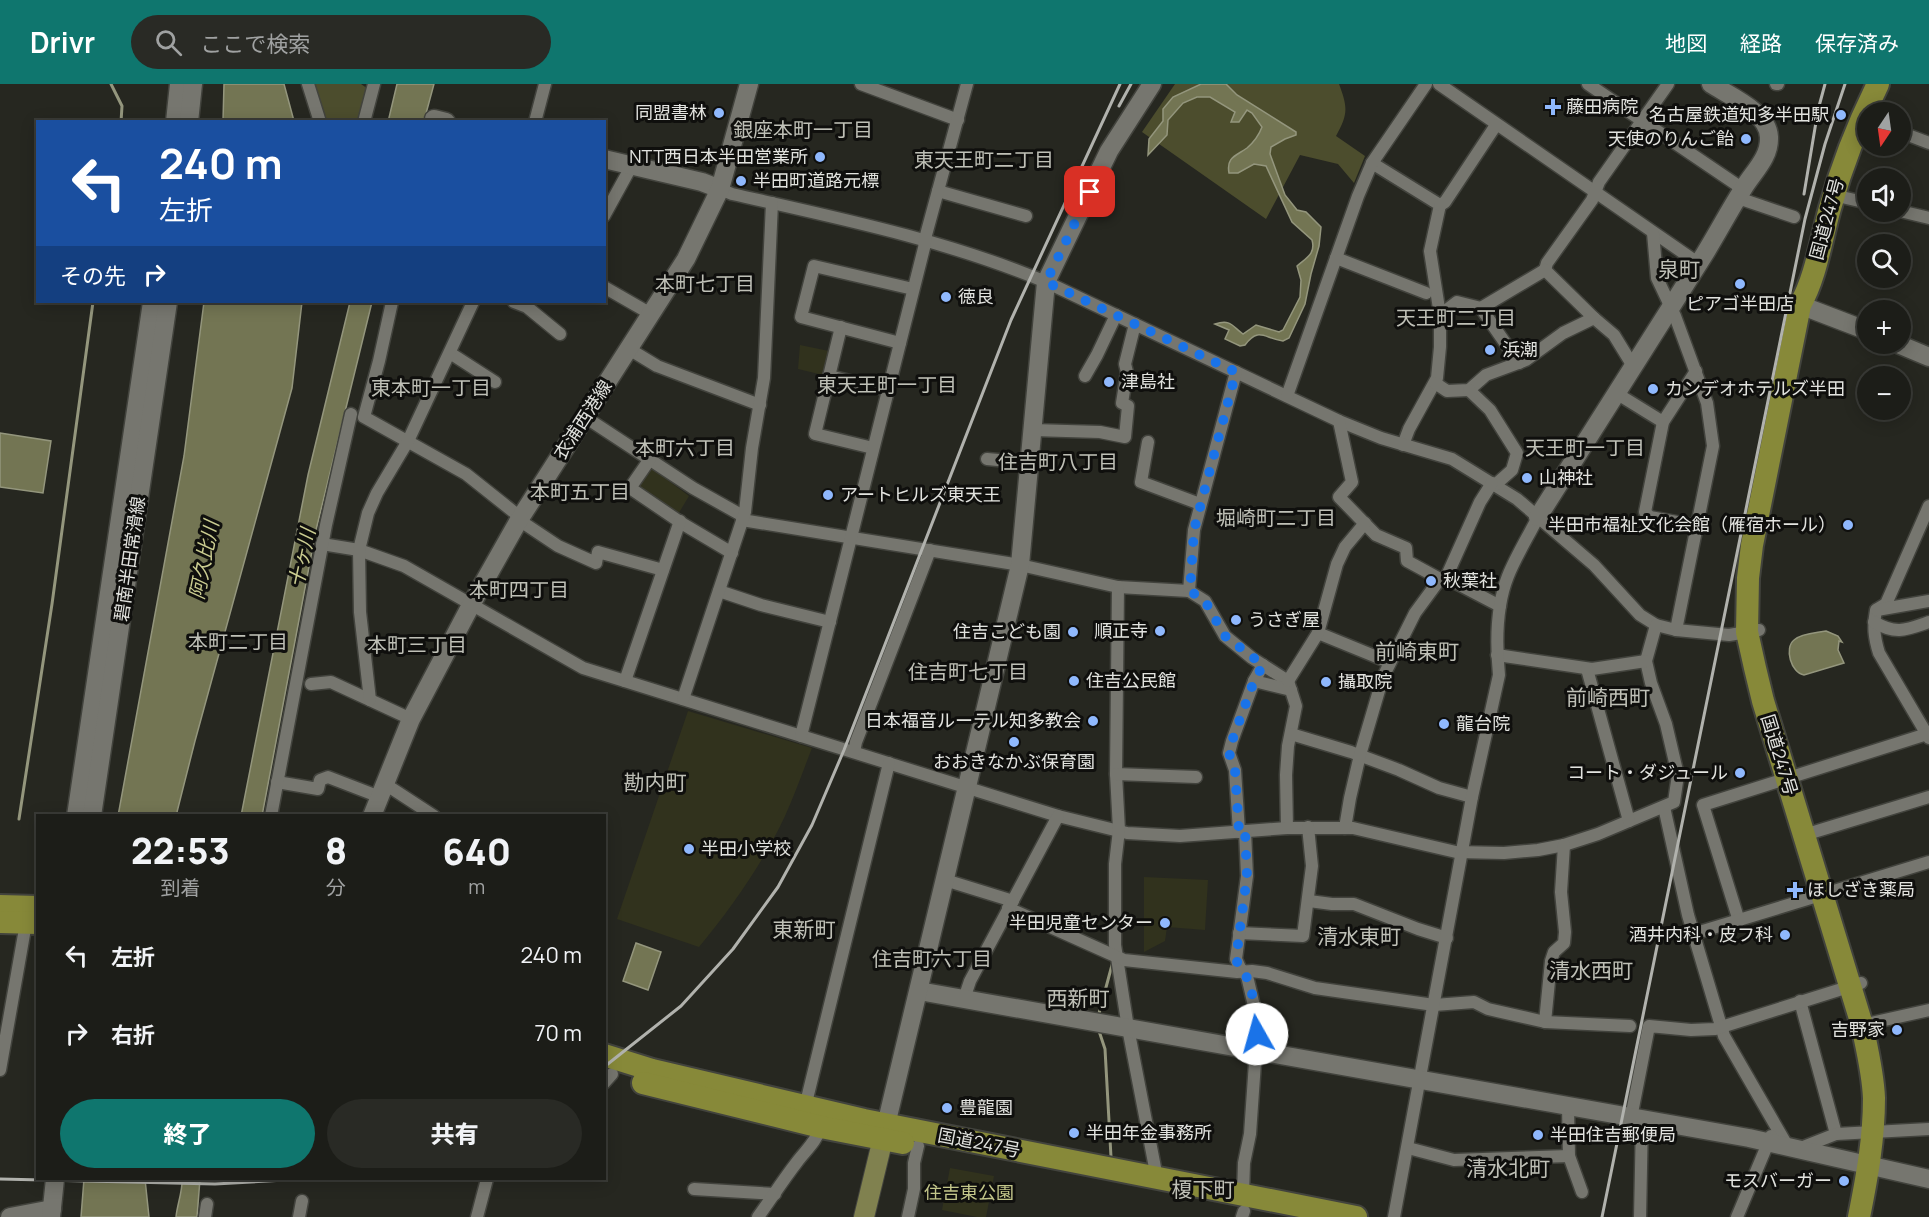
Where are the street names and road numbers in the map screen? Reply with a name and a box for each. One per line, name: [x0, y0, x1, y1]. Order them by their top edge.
street label: 国道247号: [1804, 175, 1848, 262]
street label: 衣浦西港線: [548, 375, 617, 464]
street label: 碧南半田常滑線: [108, 495, 150, 623]
street label: 国道247号: [1756, 711, 1804, 798]
street label: 国道247号: [936, 1122, 1022, 1162]

